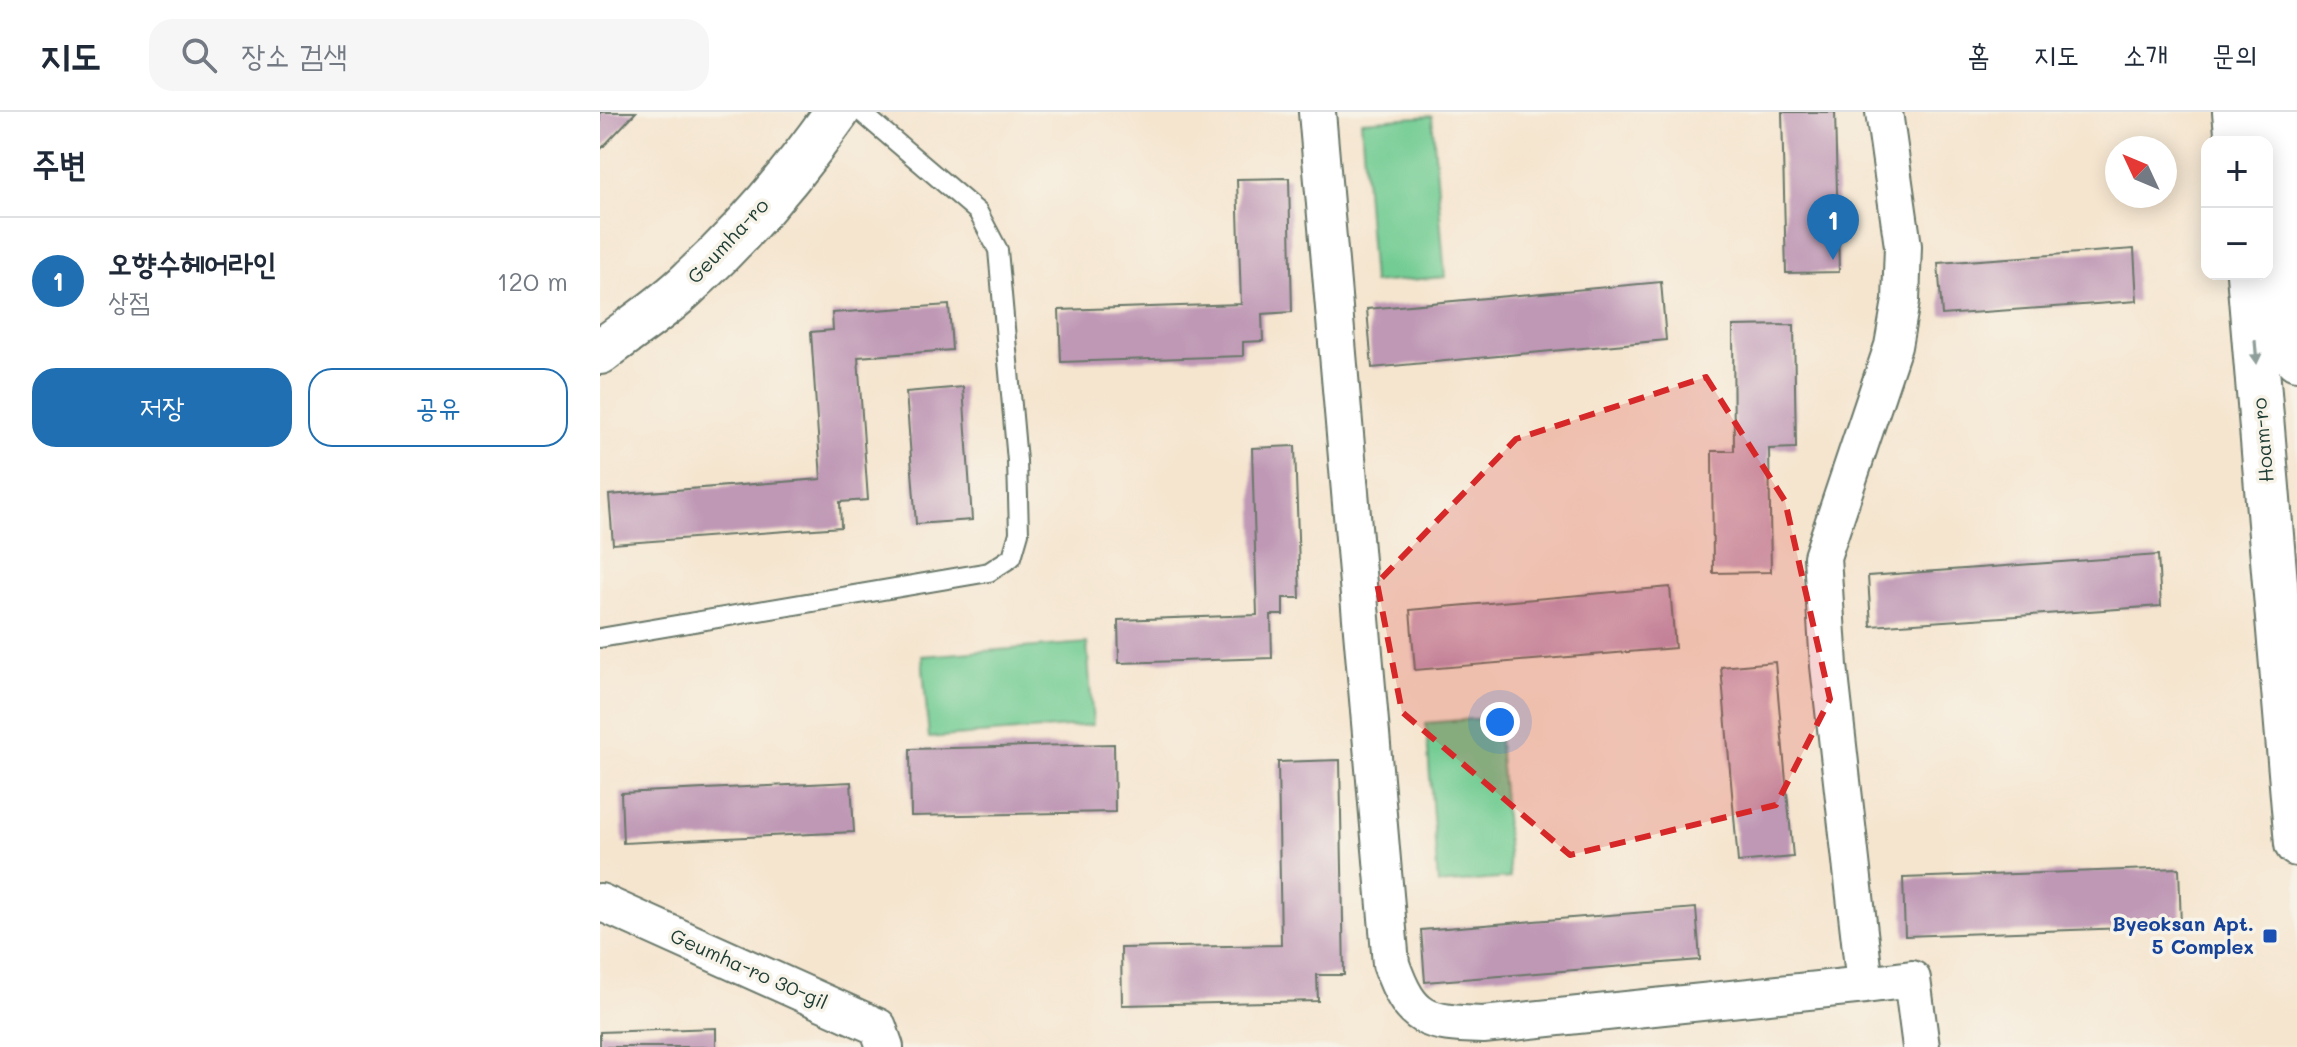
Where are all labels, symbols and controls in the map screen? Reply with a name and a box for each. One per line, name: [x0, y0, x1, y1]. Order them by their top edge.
search box: [149, 19, 709, 91]
text: 지도: [40, 29, 101, 79]
icon: search: [177, 33, 221, 77]
text: 장소 검색: [241, 34, 347, 74]
text: 홈: [1967, 36, 1990, 72]
text: 지도: [2034, 36, 2079, 72]
text: 소개: [2123, 36, 2168, 72]
text: 문의: [2212, 36, 2257, 72]
north arrow: [2105, 136, 2177, 208]
map controls: [2201, 136, 2273, 280]
button: +: [2201, 136, 2273, 208]
text: 주변: [32, 140, 87, 185]
street label: Geumha-ro: [681, 192, 774, 289]
pin: 1: [1807, 194, 1859, 260]
button: −: [2201, 208, 2273, 280]
text: 오향수헤어라인: [108, 242, 277, 282]
text: 1: [52, 264, 64, 298]
text: 120 m: [497, 264, 568, 298]
text: 상점: [108, 284, 150, 318]
one-way arrow: [2249, 340, 2262, 365]
button: 저장: [32, 368, 292, 447]
button: 공유: [308, 368, 568, 447]
street label: Hoam-ro: [2245, 397, 2279, 483]
your location: [1480, 702, 1520, 742]
place label: Byeoksan Apt. 5 Complex: [2112, 910, 2254, 959]
street label: Geumha-ro 30-gil: [667, 922, 832, 1014]
marker: Byeoksan Apt. 5 Complex: [2261, 927, 2279, 945]

